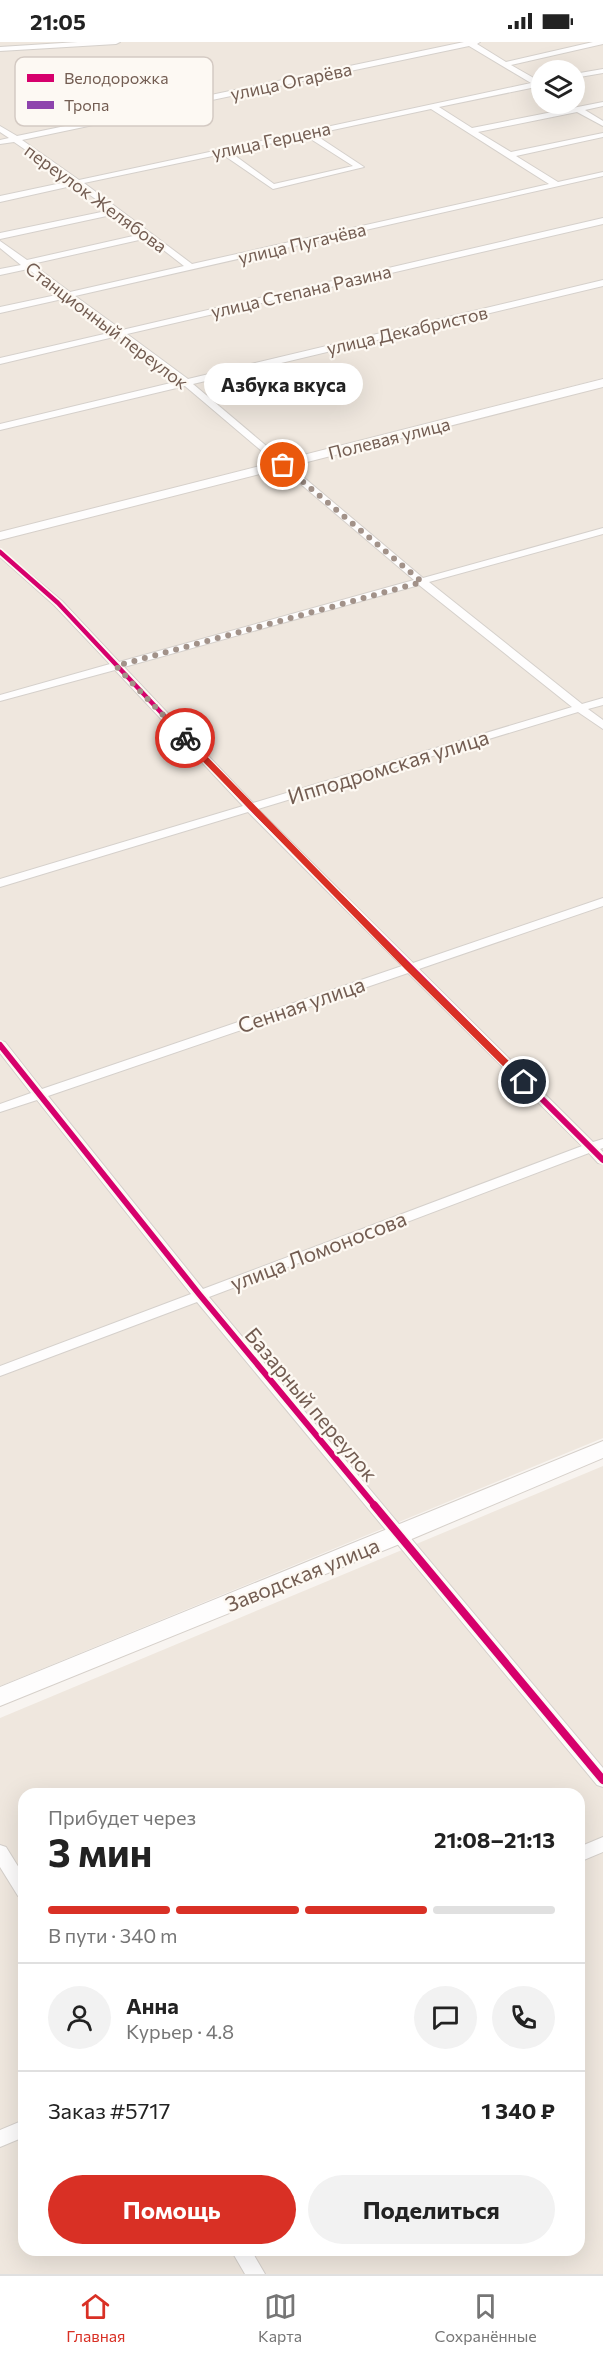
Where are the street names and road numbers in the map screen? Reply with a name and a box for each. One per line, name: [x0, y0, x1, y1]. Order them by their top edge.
street label: улица Огарёва: [228, 57, 354, 105]
street label: улица Герцена: [210, 117, 332, 163]
street label: переулок Желябова: [21, 139, 171, 257]
street label: улица Пугачёва: [236, 218, 368, 268]
street label: Станционный переулок: [21, 257, 193, 394]
street label: улица Степана Разина: [209, 260, 393, 322]
street label: улица Декабристов: [324, 301, 490, 359]
street label: Полевая улица: [326, 412, 452, 464]
street label: Ипподромская улица: [284, 723, 492, 809]
street label: Сенная улица: [234, 971, 368, 1037]
street label: улица Ломоносова: [226, 1205, 410, 1295]
street label: Базарный переулок: [240, 1322, 384, 1486]
street label: Заводская улица: [221, 1532, 383, 1616]

